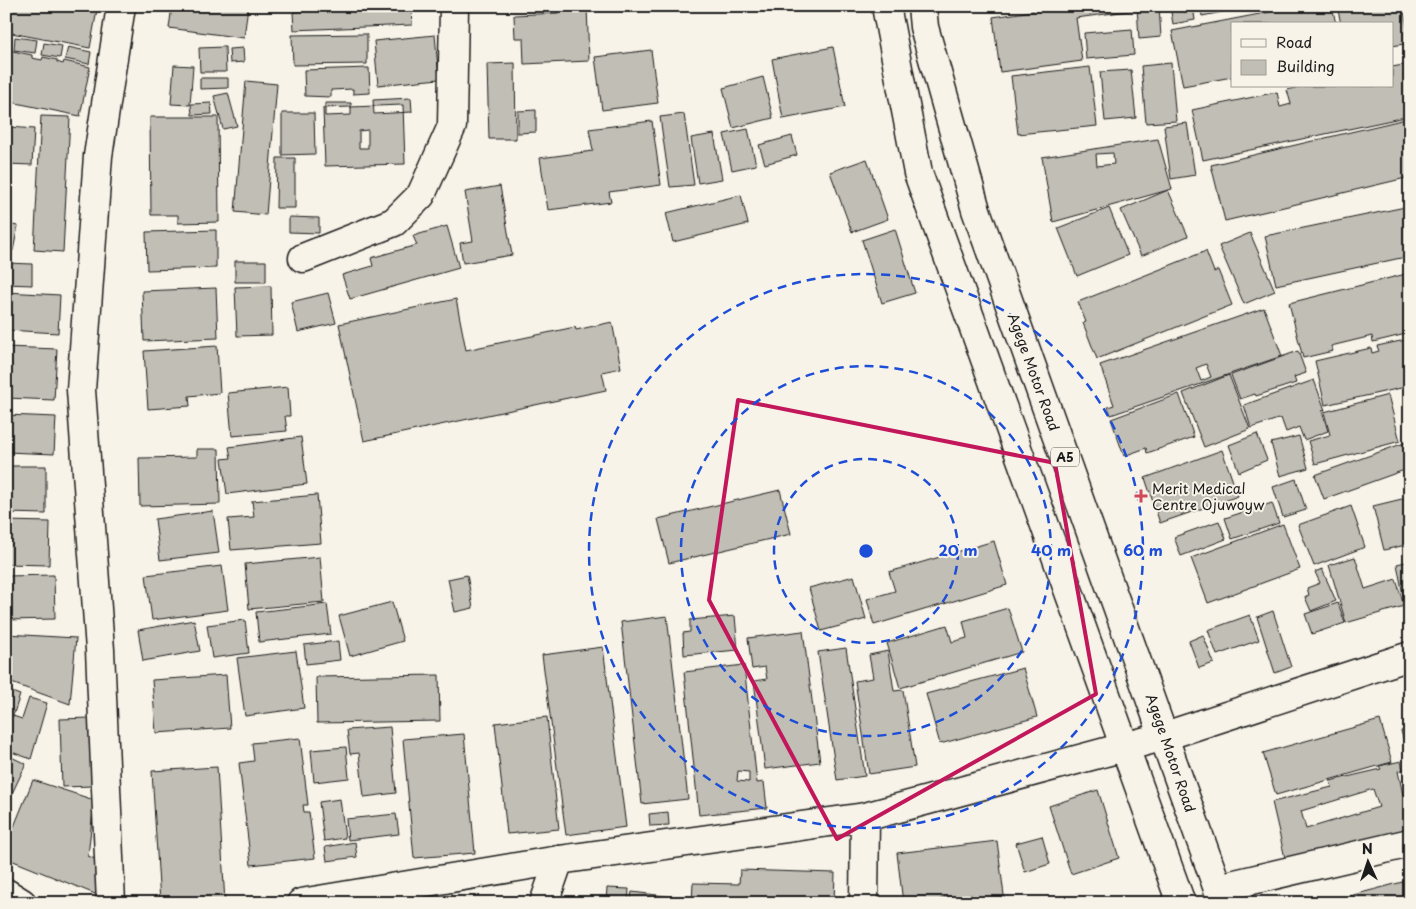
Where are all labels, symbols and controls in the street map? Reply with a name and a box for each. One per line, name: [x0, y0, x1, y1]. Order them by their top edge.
legend: [1231, 22, 1394, 88]
text: Road: [1276, 30, 1312, 53]
text: Building: [1276, 54, 1335, 77]
street label: Agege Motor Road: [1003, 310, 1065, 434]
road number: A5: [1051, 448, 1079, 467]
place label: Merit Medical Centre Ojuwoyw: [1152, 478, 1265, 515]
marker: Merit Medical Centre Ojuwoyw: [1134, 489, 1148, 503]
text: 20 m: [939, 538, 977, 561]
text: 40 m: [1031, 538, 1071, 561]
text: 60 m: [1123, 538, 1163, 561]
centre of rings: [857, 542, 875, 560]
street label: Agege Motor Road: [1141, 691, 1201, 815]
north arrow: [1344, 836, 1394, 886]
text: N: [1361, 838, 1373, 859]

